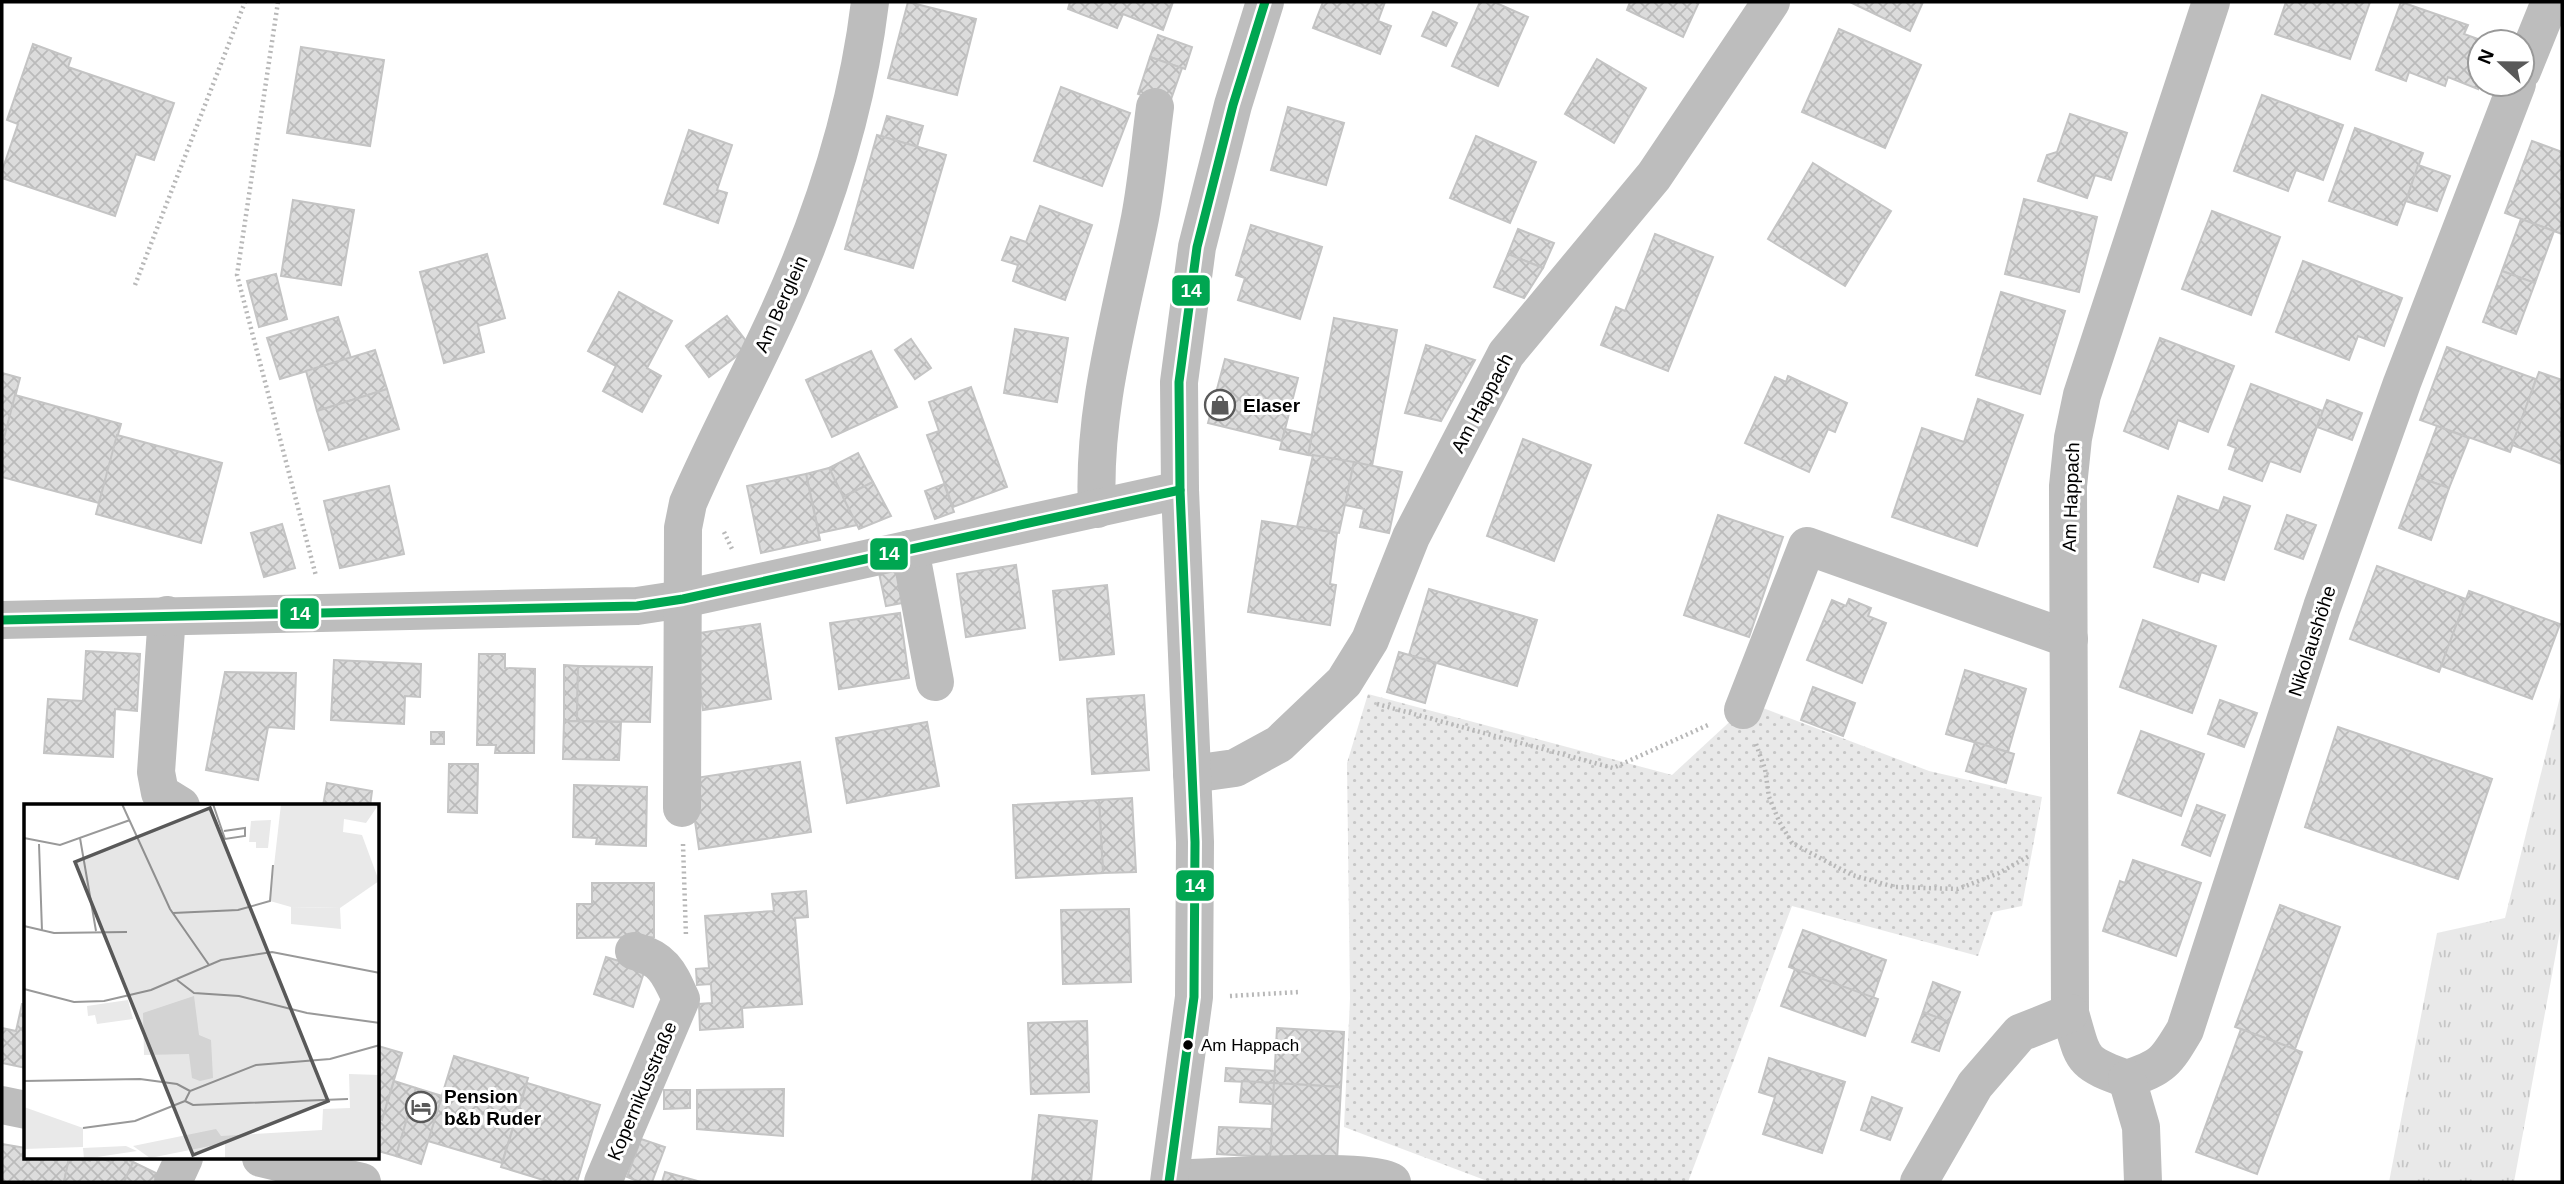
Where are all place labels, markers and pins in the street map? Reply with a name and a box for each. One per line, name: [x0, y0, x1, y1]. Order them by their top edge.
shop icon: Elaser: [1203, 388, 1237, 422]
place label: Elaser: [1243, 395, 1301, 416]
place label: Am Happach: [1201, 1036, 1299, 1055]
marker: Am Happach: [1181, 1038, 1195, 1052]
place label: Pension b&b Ruder: [444, 1086, 542, 1129]
hotel icon: Pension b&b Ruder: [404, 1090, 438, 1124]

